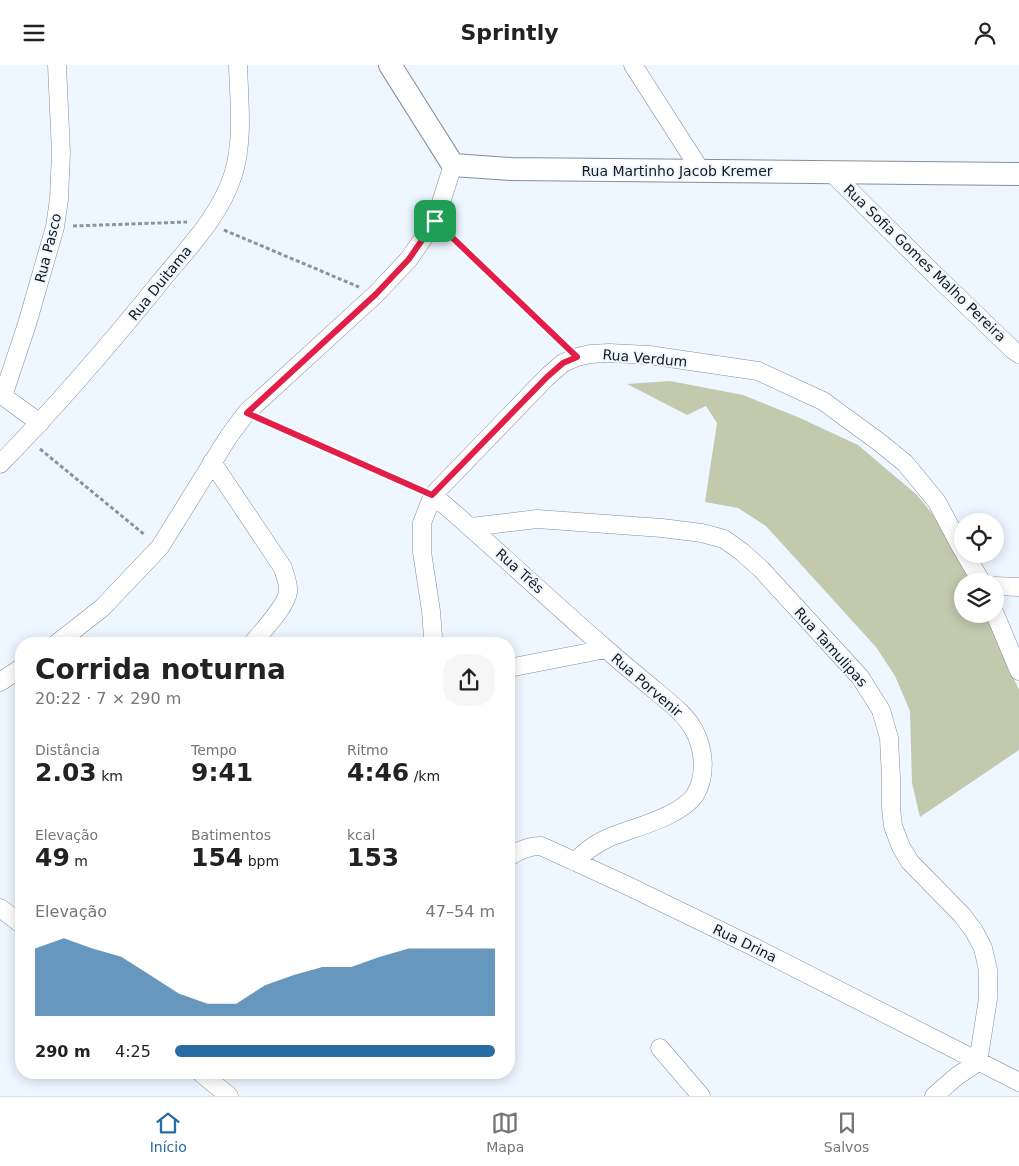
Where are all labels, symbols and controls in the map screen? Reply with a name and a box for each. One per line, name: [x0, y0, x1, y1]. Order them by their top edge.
icon: menu: [20, 19, 48, 47]
icon: person: [971, 19, 999, 47]
text: Sprintly: [460, 20, 559, 45]
street label: Rua Martinho Jacob Kremer: [581, 163, 773, 179]
street label: Rua Sofia Gomes Malho Pereira: [841, 181, 1009, 345]
pin: [414, 200, 456, 242]
icon: arrive: [421, 207, 449, 235]
street label: Rua Pasco: [32, 212, 64, 284]
street label: Rua Duitama: [125, 243, 195, 323]
street label: Rua Verdum: [602, 346, 688, 370]
map controls: [954, 513, 1004, 623]
button: locate: [954, 513, 1004, 563]
street label: Rua Três: [493, 545, 547, 597]
button: layers: [954, 573, 1004, 623]
street label: Rua Tamulipas: [791, 604, 871, 690]
street label: Rua Porvenir: [608, 650, 686, 720]
text: Corrida noturna: [35, 653, 286, 686]
button: share: [443, 654, 495, 706]
text: 20:22 · 7 × 290 m: [35, 689, 181, 708]
text: Distância: [35, 742, 100, 758]
text: Tempo: [191, 742, 237, 758]
text: Ritmo: [347, 742, 388, 758]
text: 2.03: [35, 758, 97, 787]
text: 9:41: [191, 758, 253, 787]
text: 4:46: [347, 758, 409, 787]
text: km: [97, 768, 123, 784]
text: /km: [409, 768, 440, 784]
text: Elevação: [35, 827, 98, 843]
text: Batimentos: [191, 827, 271, 843]
text: kcal: [347, 827, 375, 843]
text: 49: [35, 843, 70, 872]
text: 154: [191, 843, 243, 872]
text: 153: [347, 843, 399, 872]
text: m: [70, 853, 88, 869]
text: bpm: [243, 853, 279, 869]
text: Elevação: [35, 902, 107, 921]
text: 47–54 m: [426, 902, 495, 921]
street label: Rua Drina: [711, 921, 779, 965]
text: 290 m: [35, 1042, 91, 1061]
text: 4:25: [115, 1042, 151, 1061]
tab: Início: [150, 1109, 187, 1155]
tab: Mapa: [486, 1109, 524, 1155]
tab: Salvos: [824, 1109, 869, 1155]

